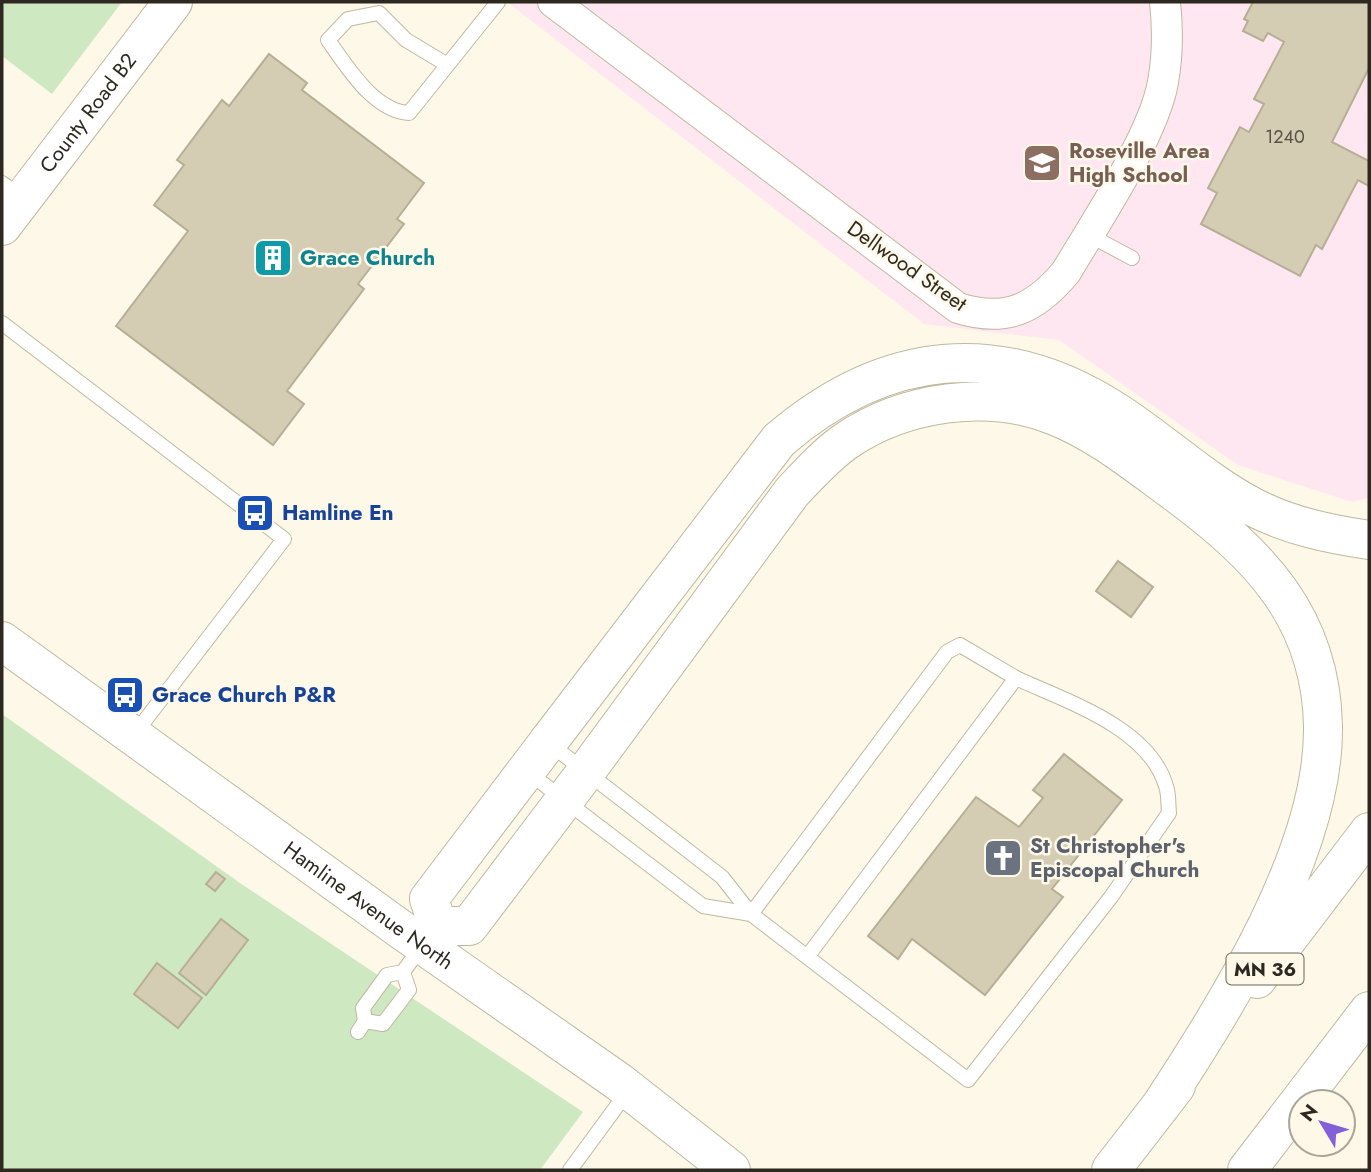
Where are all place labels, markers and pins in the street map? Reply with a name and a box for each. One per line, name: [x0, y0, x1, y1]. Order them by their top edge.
place label: Roseville Area High School: [1069, 136, 1210, 190]
school or university icon: Roseville Area High School: [1021, 142, 1063, 184]
building icon: Grace Church: [252, 237, 294, 279]
place label: Grace Church: [300, 243, 435, 273]
bus stop icon: Hamline En: [234, 492, 276, 534]
place label: Hamline En: [282, 498, 394, 528]
bus stop icon: Grace Church P&R: [104, 674, 146, 716]
place label: Grace Church P&R: [152, 680, 336, 710]
place label: St Christopher's Episcopal Church: [1030, 831, 1199, 885]
church icon: St Christopher's Episcopal Church: [982, 837, 1024, 879]

